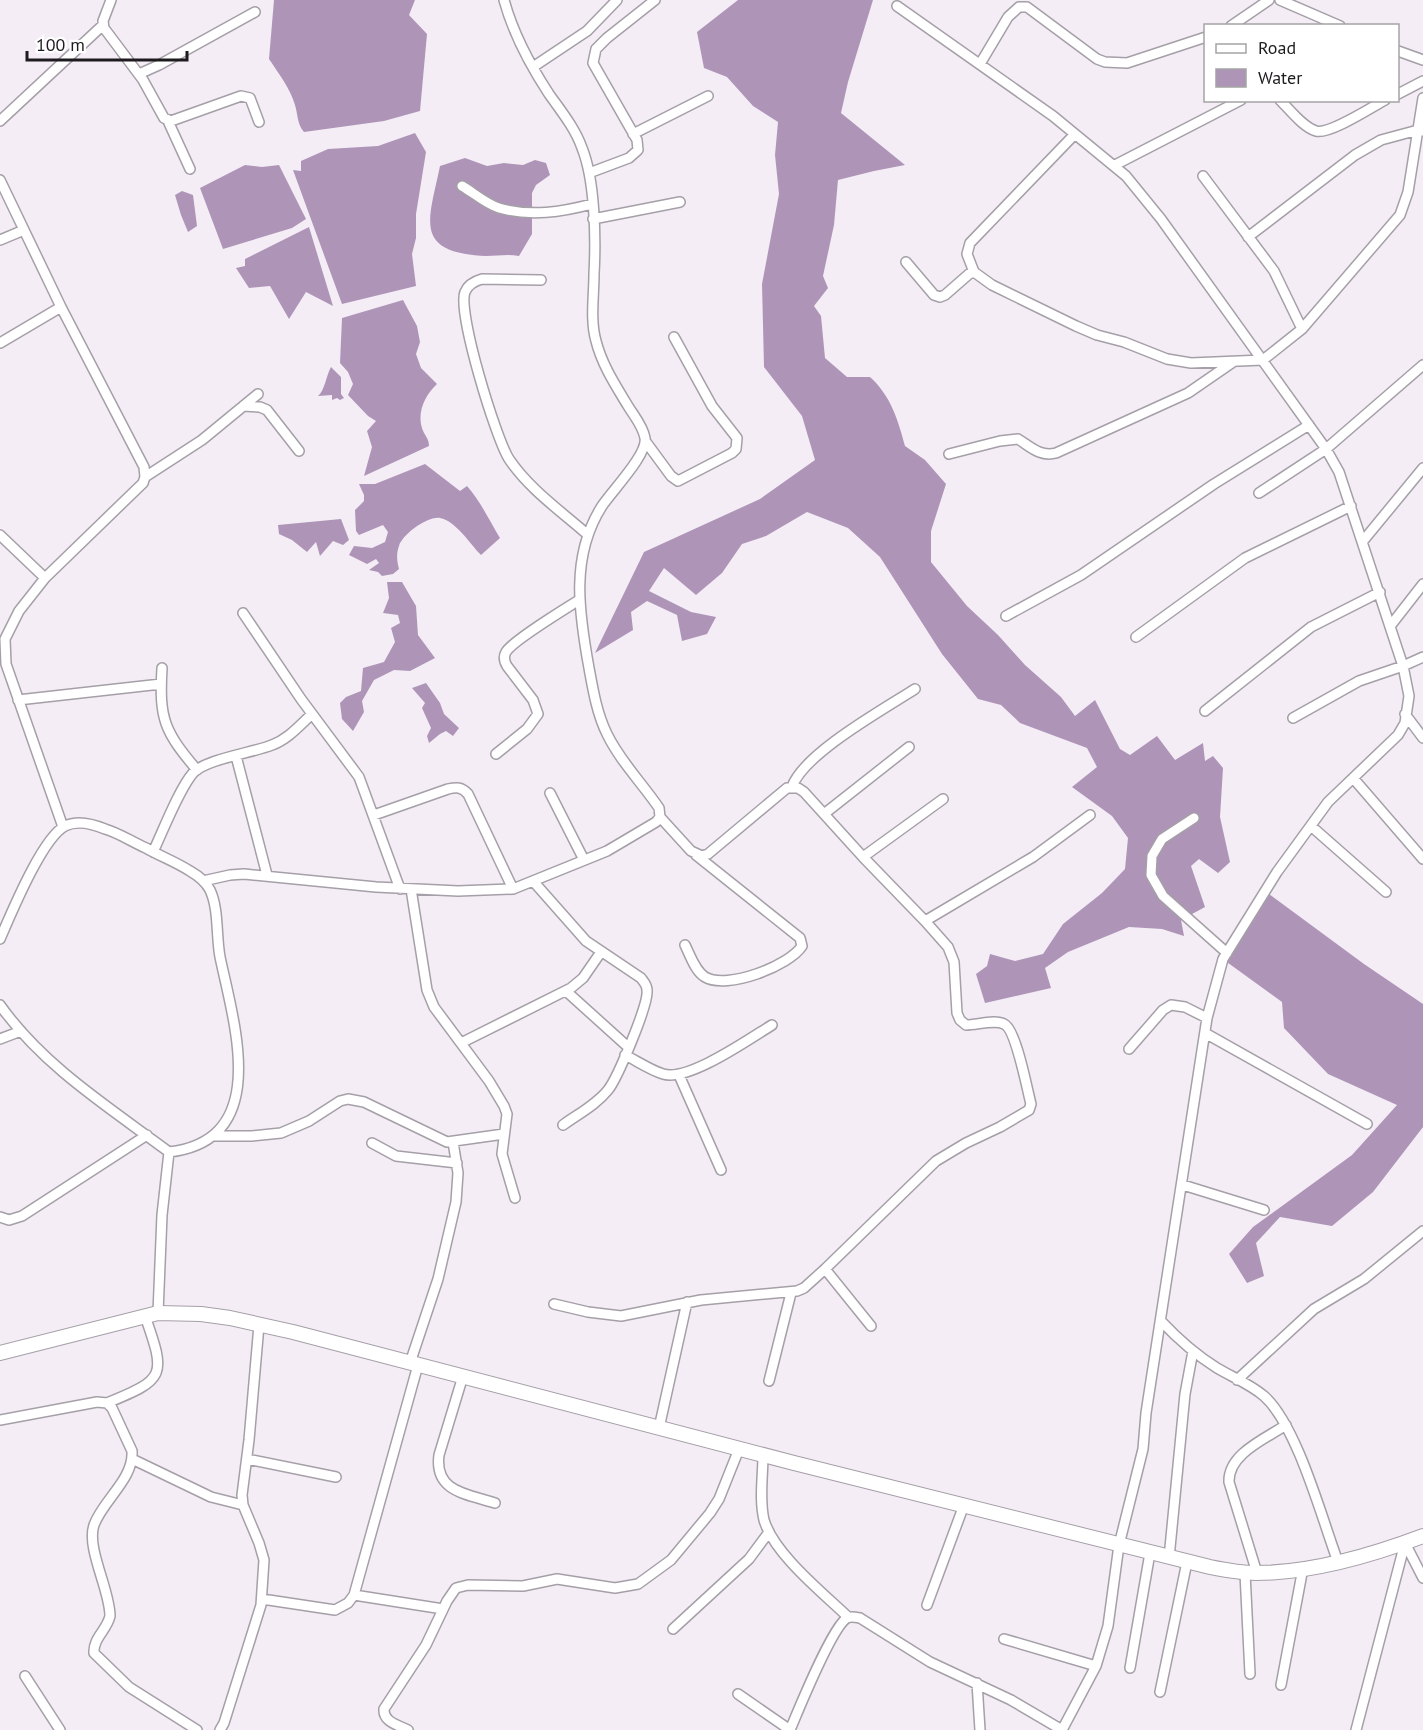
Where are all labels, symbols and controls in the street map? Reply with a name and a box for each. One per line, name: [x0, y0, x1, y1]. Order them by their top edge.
scale bar: [27, 24, 188, 62]
legend: [1204, 24, 1399, 102]
text: 100 m: [36, 33, 85, 56]
text: Road: [1258, 36, 1296, 59]
text: Water: [1258, 66, 1302, 89]

